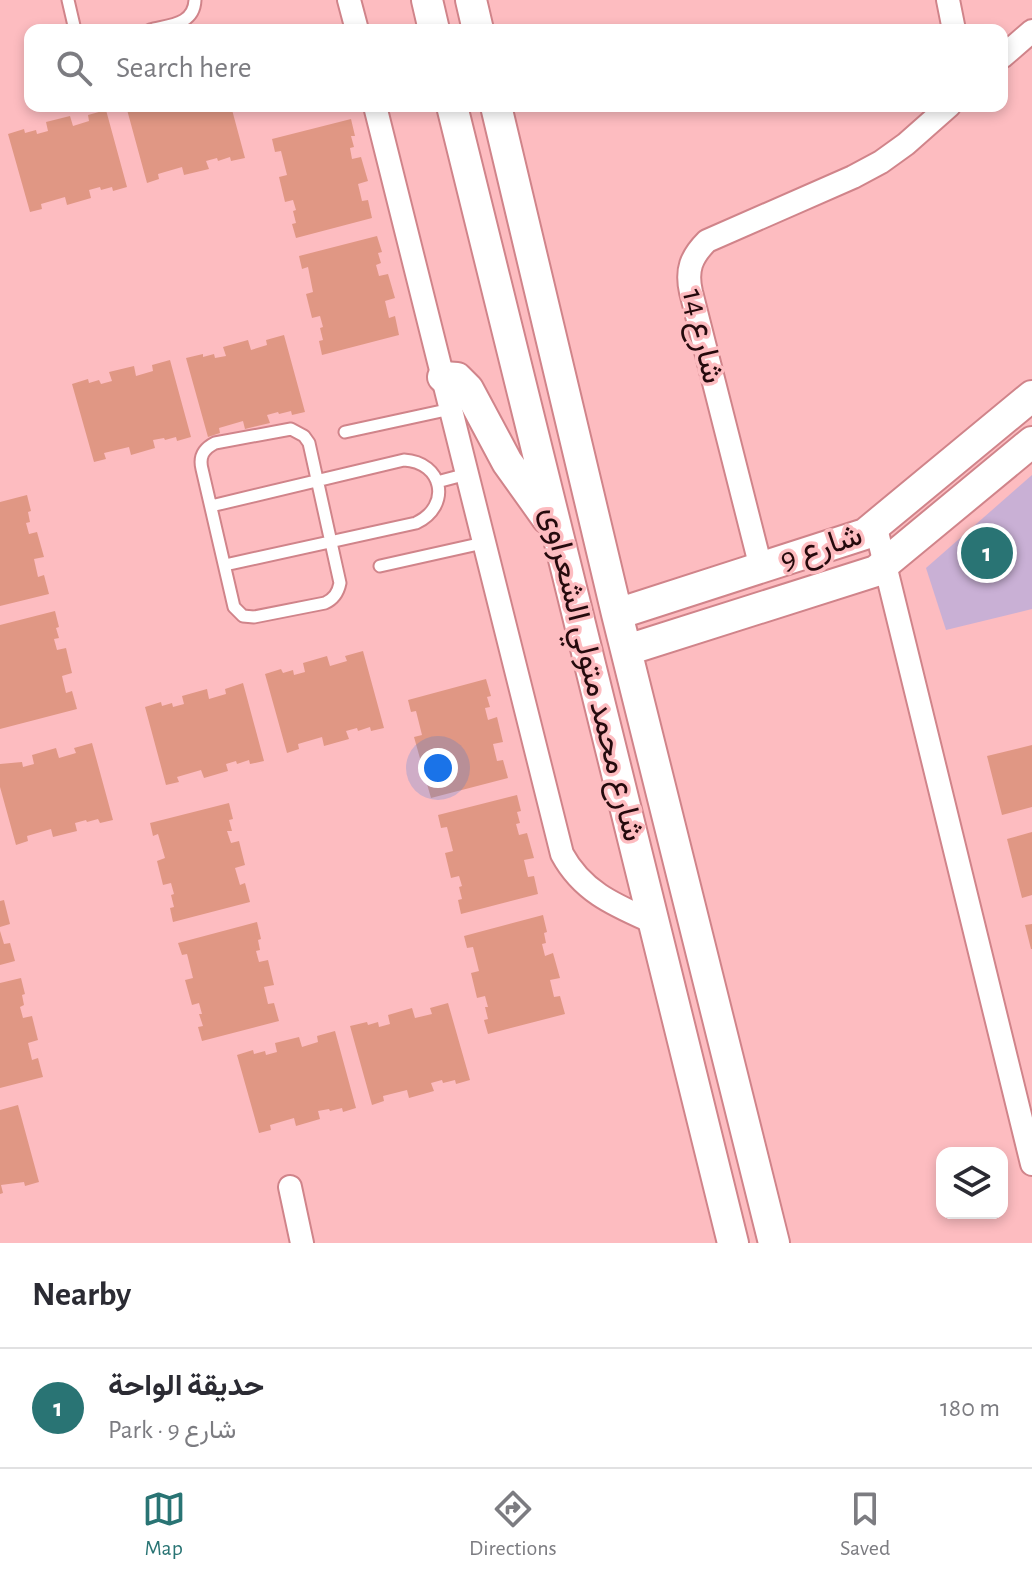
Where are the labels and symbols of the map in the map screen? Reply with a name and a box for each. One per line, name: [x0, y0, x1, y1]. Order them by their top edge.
street label: شارع 14: [672, 286, 729, 388]
street label: شارع محمد متولي الشعراوى: [527, 503, 650, 847]
street label: شارع 9: [776, 518, 868, 581]
pin: 1: [961, 523, 1013, 583]
your location: [418, 748, 458, 788]

